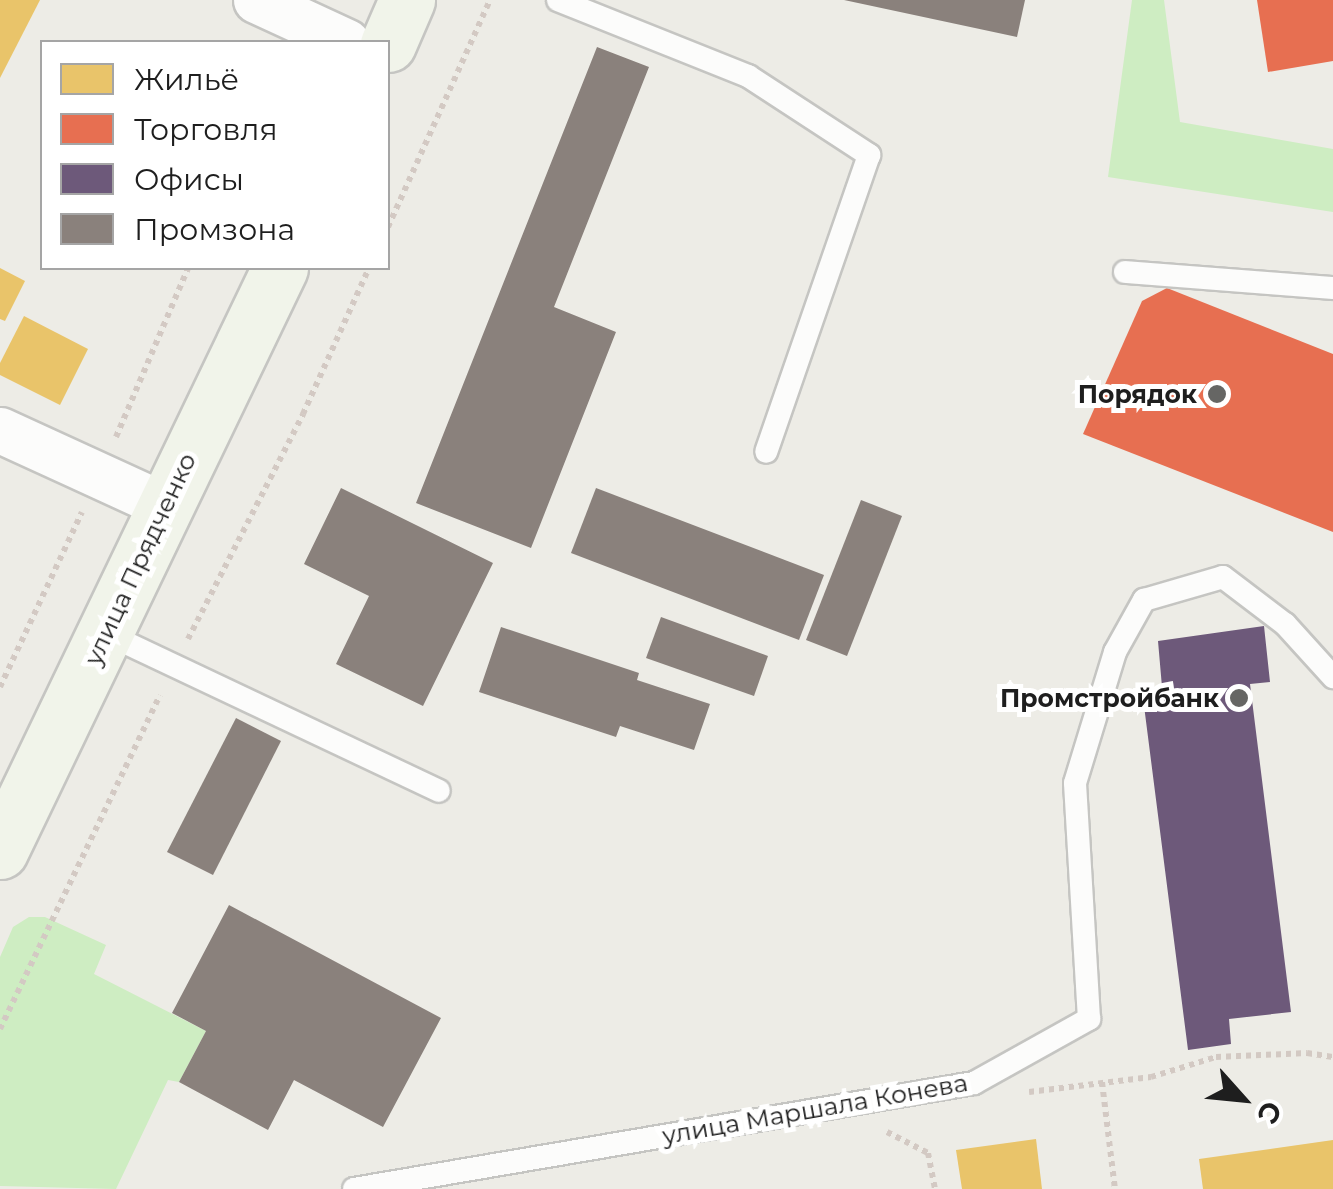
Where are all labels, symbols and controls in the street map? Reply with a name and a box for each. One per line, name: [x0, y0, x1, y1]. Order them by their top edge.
legend: [40, 40, 390, 270]
text: Жильё: [134, 61, 239, 98]
text: Торговля: [134, 111, 278, 148]
text: Офисы: [134, 161, 244, 198]
text: Промзона: [134, 211, 295, 248]
place label: Порядок: [1078, 379, 1197, 409]
marker: Порядок: [1206, 383, 1228, 405]
street label: улица Прядченко: [78, 448, 202, 670]
place label: Промстройбанк: [1000, 683, 1219, 713]
marker: Промстройбанк: [1228, 687, 1250, 709]
north arrow: [1193, 1049, 1293, 1149]
street label: улица Маршала Конева: [660, 1067, 970, 1151]
text: С: [1250, 1096, 1289, 1129]

